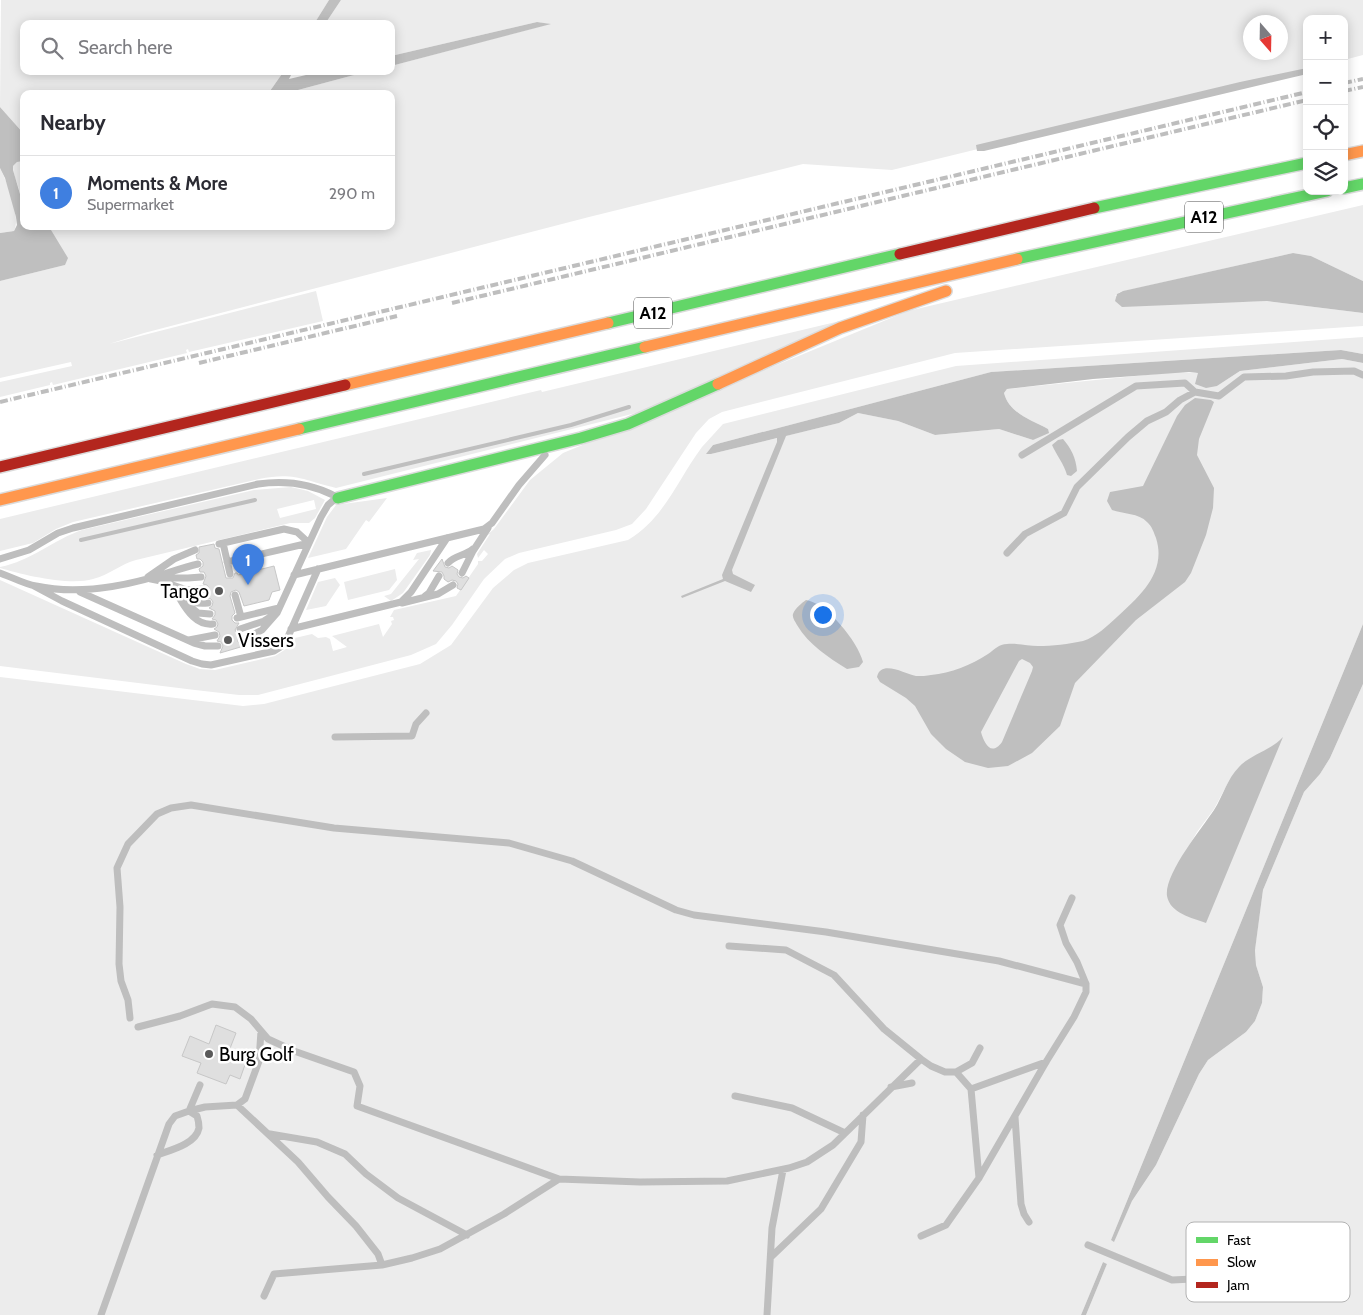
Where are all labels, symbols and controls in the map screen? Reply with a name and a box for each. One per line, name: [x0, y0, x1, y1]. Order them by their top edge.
north arrow: [1243, 15, 1288, 60]
map controls: [1303, 15, 1348, 195]
button: +: [1303, 15, 1348, 60]
search box: [20, 20, 395, 75]
icon: search: [38, 34, 66, 62]
text: Search here: [78, 36, 172, 59]
button: −: [1303, 60, 1348, 105]
button: locate: [1303, 105, 1348, 150]
text: Nearby: [40, 110, 106, 135]
button: layers: [1303, 150, 1348, 195]
text: Moments & More: [87, 172, 227, 195]
text: 1: [53, 184, 59, 203]
text: 290 m: [329, 184, 375, 203]
text: Supermarket: [87, 195, 174, 214]
road number: A12: [1185, 202, 1223, 232]
road number: A12: [634, 298, 672, 328]
pin: 1: [232, 544, 264, 585]
place label: Tango: [160, 580, 209, 603]
marker: Tango: [213, 585, 225, 597]
your location: [810, 602, 836, 628]
place label: Vissers: [238, 629, 294, 652]
marker: Vissers: [222, 634, 234, 646]
place label: Burg Golf: [219, 1043, 294, 1066]
marker: Burg Golf: [203, 1048, 215, 1060]
legend: [1186, 1222, 1350, 1302]
text: Fast: [1227, 1231, 1251, 1249]
text: Slow: [1227, 1253, 1256, 1271]
text: Jam: [1226, 1276, 1249, 1294]

